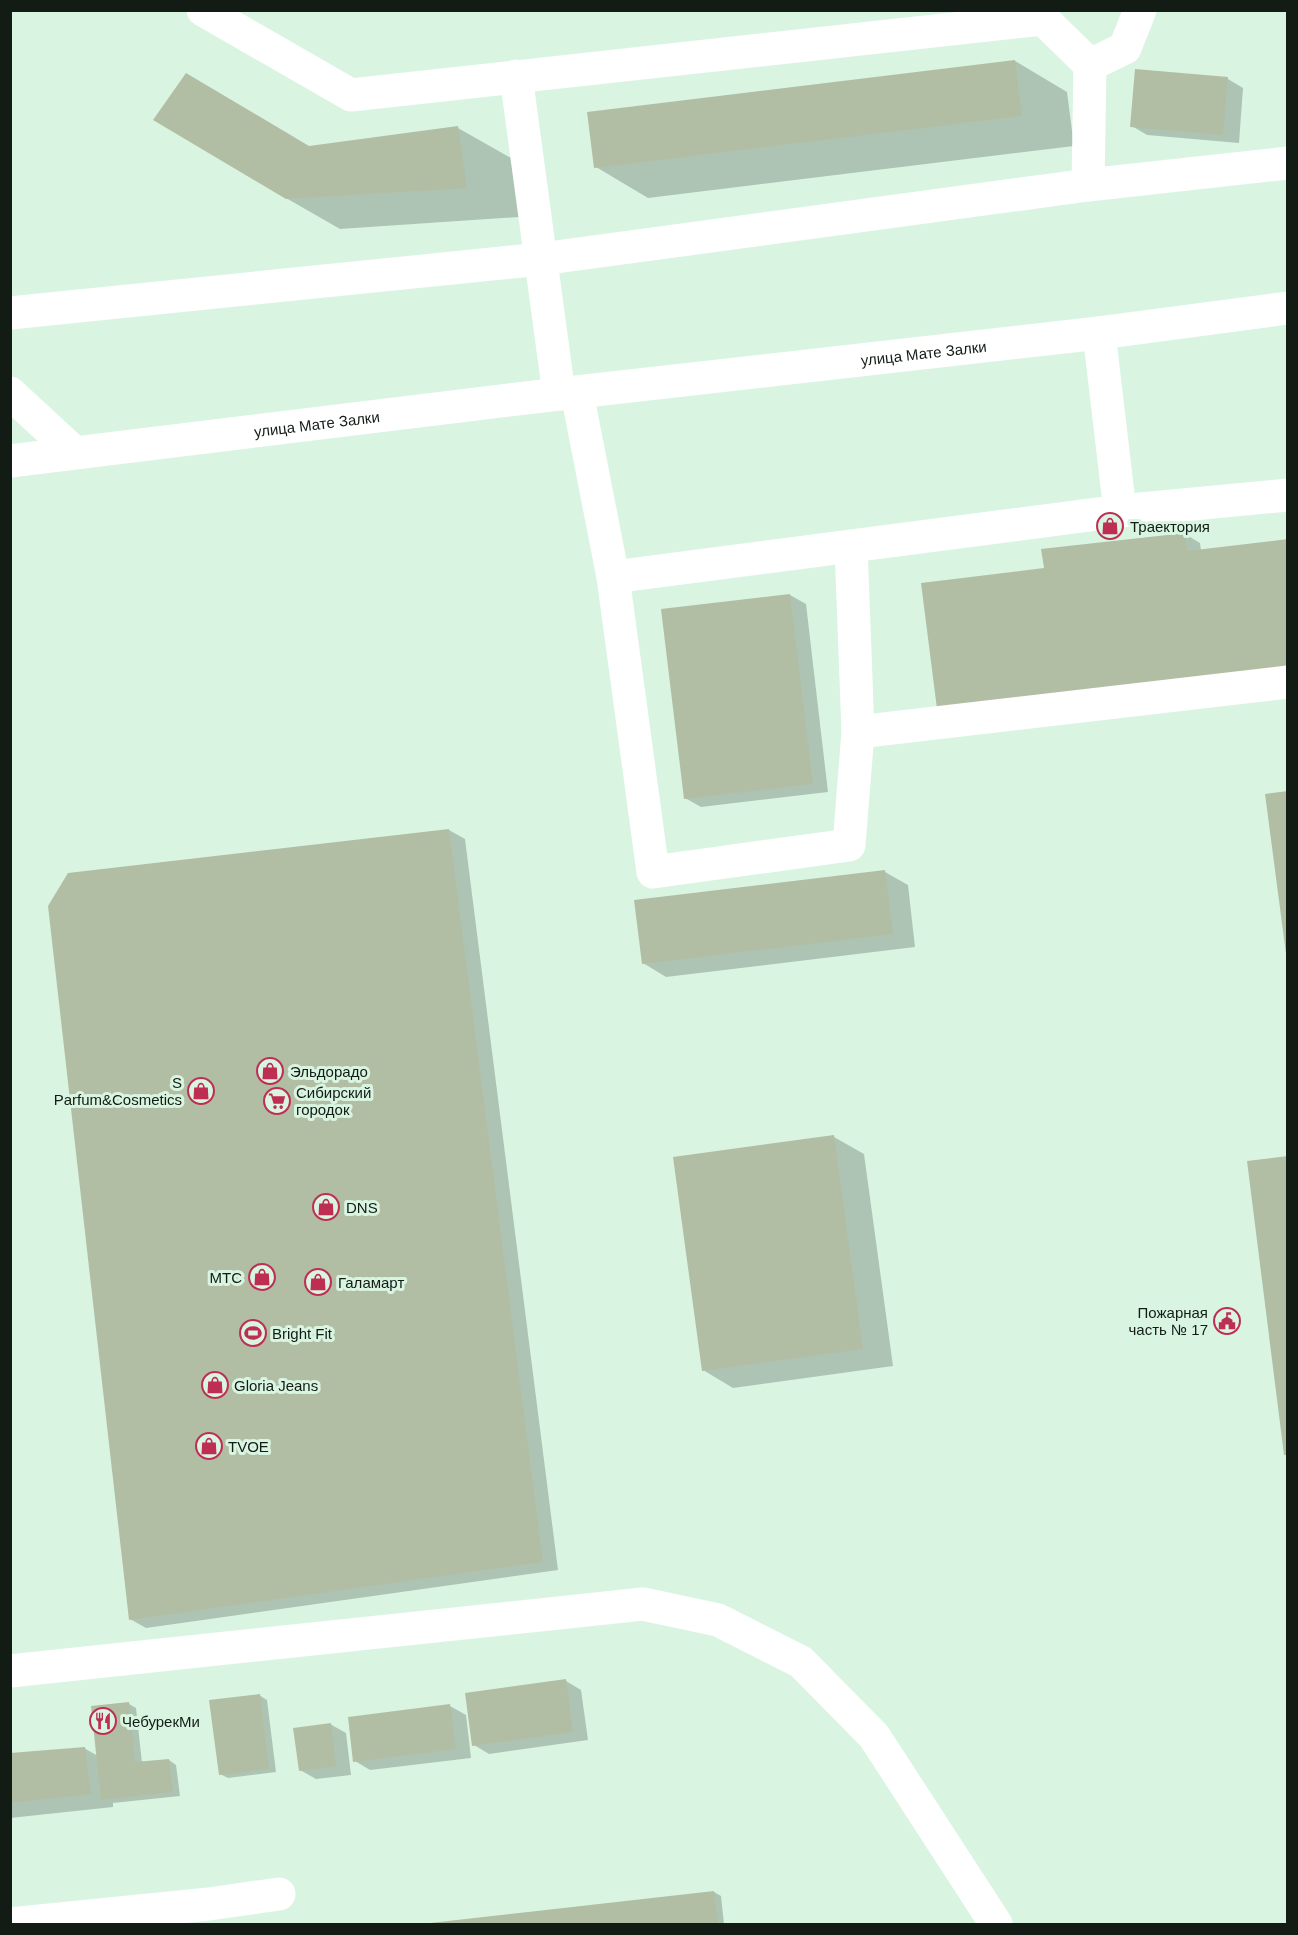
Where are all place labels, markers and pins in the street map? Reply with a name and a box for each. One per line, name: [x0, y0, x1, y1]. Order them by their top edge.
shop icon: Траектория: [1095, 511, 1125, 541]
place label: Траектория: [1130, 518, 1210, 535]
shop icon: Эльдорадо: [255, 1056, 285, 1086]
place label: Эльдорадо: [290, 1063, 368, 1080]
place label: S Parfum&Cosmetics: [54, 1074, 182, 1108]
shop icon: S Parfum&Cosmetics: [186, 1076, 216, 1106]
place label: Сибирский городок: [296, 1084, 371, 1118]
supermarket icon: Сибирский городок: [262, 1086, 292, 1116]
shop icon: DNS: [311, 1192, 341, 1222]
place label: DNS: [346, 1199, 378, 1216]
shop icon: МТС: [247, 1262, 277, 1292]
shop icon: Галамарт: [303, 1267, 333, 1297]
place label: МТС: [210, 1269, 242, 1286]
place label: Галамарт: [338, 1274, 404, 1291]
place label: Пожарная часть № 17: [1129, 1304, 1208, 1338]
public building icon: Пожарная часть № 17: [1212, 1306, 1242, 1336]
sports icon: Bright Fit: [238, 1318, 268, 1348]
place label: Bright Fit: [272, 1325, 333, 1342]
shop icon: Gloria Jeans: [200, 1370, 230, 1400]
place label: Gloria Jeans: [234, 1377, 318, 1394]
shop icon: TVOE: [194, 1431, 224, 1461]
place label: TVOE: [228, 1438, 269, 1455]
restaurant icon: ЧебурекМи: [88, 1706, 118, 1736]
place label: ЧебурекМи: [122, 1713, 200, 1730]

